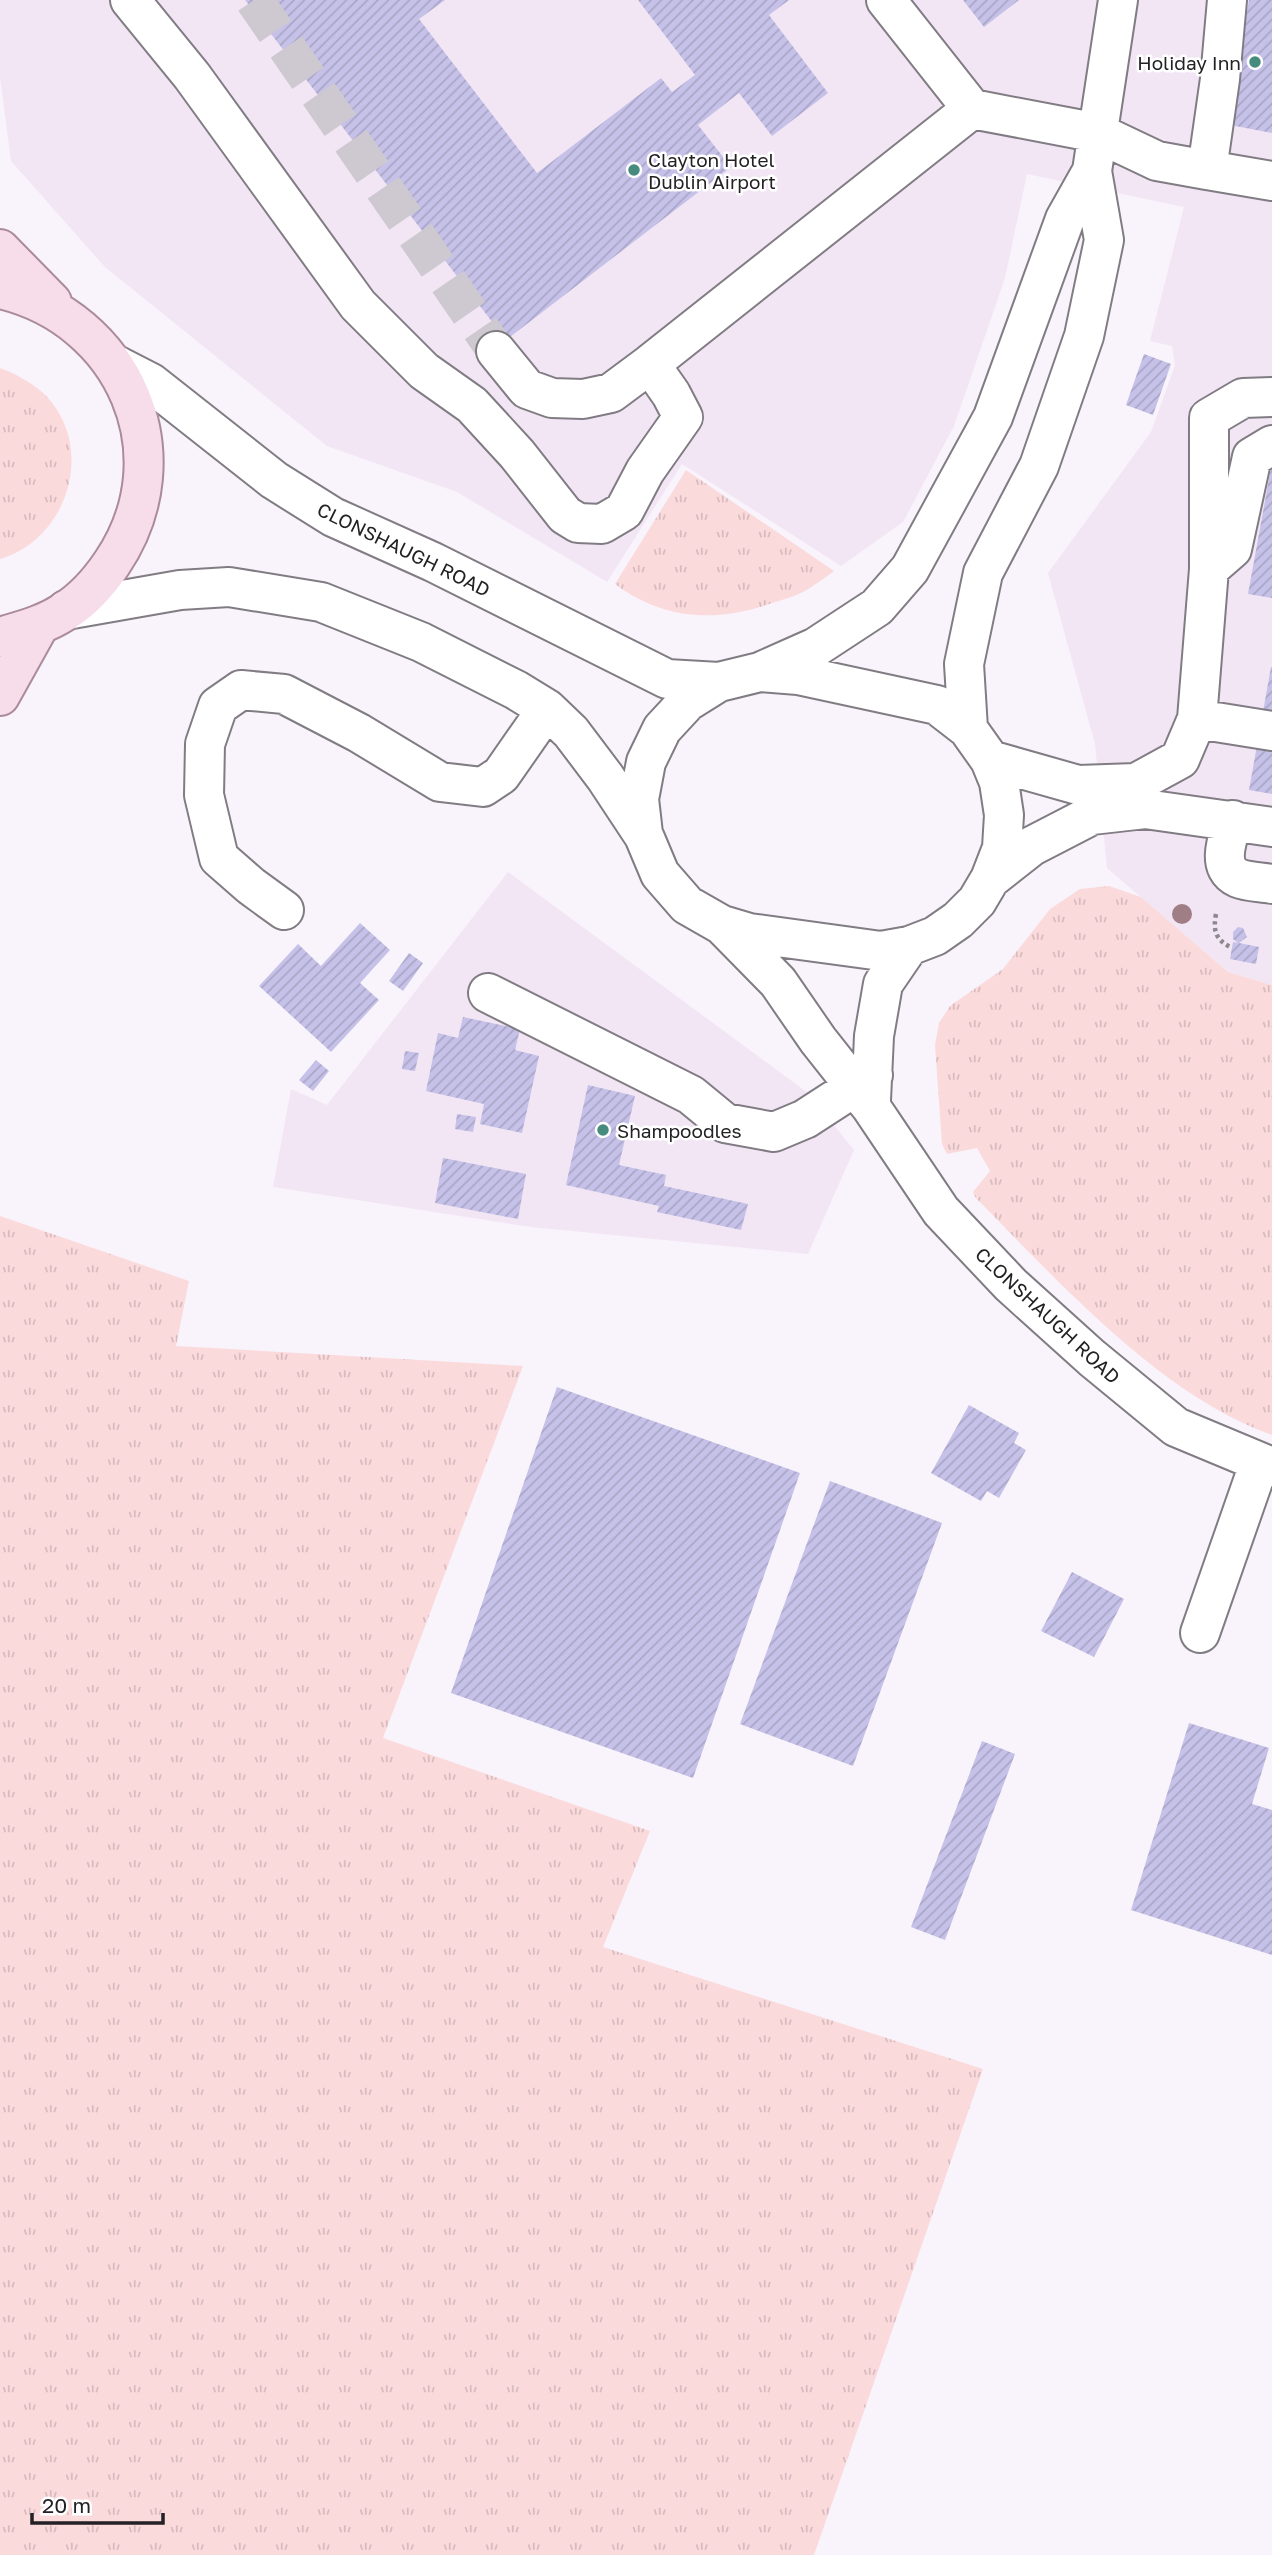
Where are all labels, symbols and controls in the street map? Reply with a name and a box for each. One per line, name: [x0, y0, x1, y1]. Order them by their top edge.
place label: Holiday Inn: [1137, 51, 1241, 74]
marker: Holiday Inn: [1247, 54, 1263, 70]
place label: Clayton Hotel Dublin Airport: [648, 148, 776, 193]
marker: Clayton Hotel Dublin Airport: [626, 162, 642, 178]
street label: CLONSHAUGH ROAD: [314, 497, 494, 601]
place label: Shampoodles: [617, 1119, 742, 1142]
marker: Shampoodles: [595, 1122, 611, 1138]
street label: CLONSHAUGH ROAD: [971, 1242, 1125, 1388]
scale bar: [32, 2482, 163, 2526]
text: 20 m: [42, 2492, 91, 2518]

